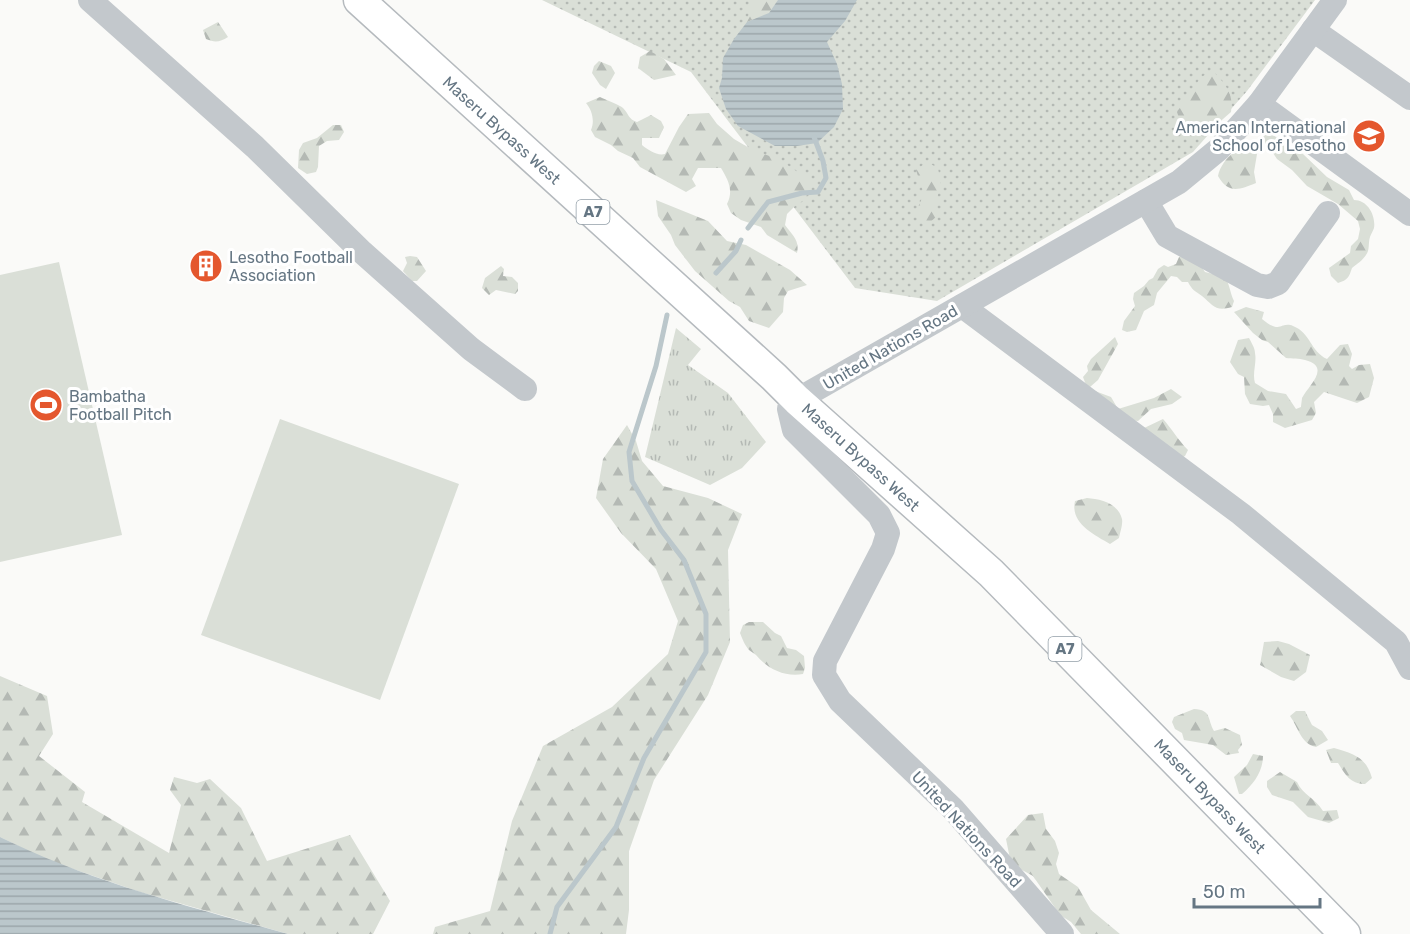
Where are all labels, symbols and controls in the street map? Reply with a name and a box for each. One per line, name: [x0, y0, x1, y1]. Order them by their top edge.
street label: Maseru Bypass West: [439, 72, 565, 188]
place label: American International School of Lesotho: [1175, 118, 1346, 155]
school or university icon: American International School of Lesotho: [1351, 118, 1387, 154]
road number: A7: [576, 200, 610, 224]
building icon: Lesotho Football Association: [188, 248, 224, 284]
place label: Lesotho Football Association: [229, 248, 353, 285]
street label: United Nations Road: [820, 301, 961, 394]
sports icon: Bambatha Football Pitch: [28, 387, 64, 423]
place label: Bambatha Football Pitch: [69, 387, 172, 424]
street label: Maseru Bypass West: [798, 399, 924, 515]
road number: A7: [1048, 637, 1082, 661]
street label: Maseru Bypass West: [1150, 735, 1269, 858]
street label: United Nations Road: [908, 767, 1026, 892]
scale bar: [1194, 871, 1320, 909]
text: 50 m: [1203, 881, 1246, 903]

